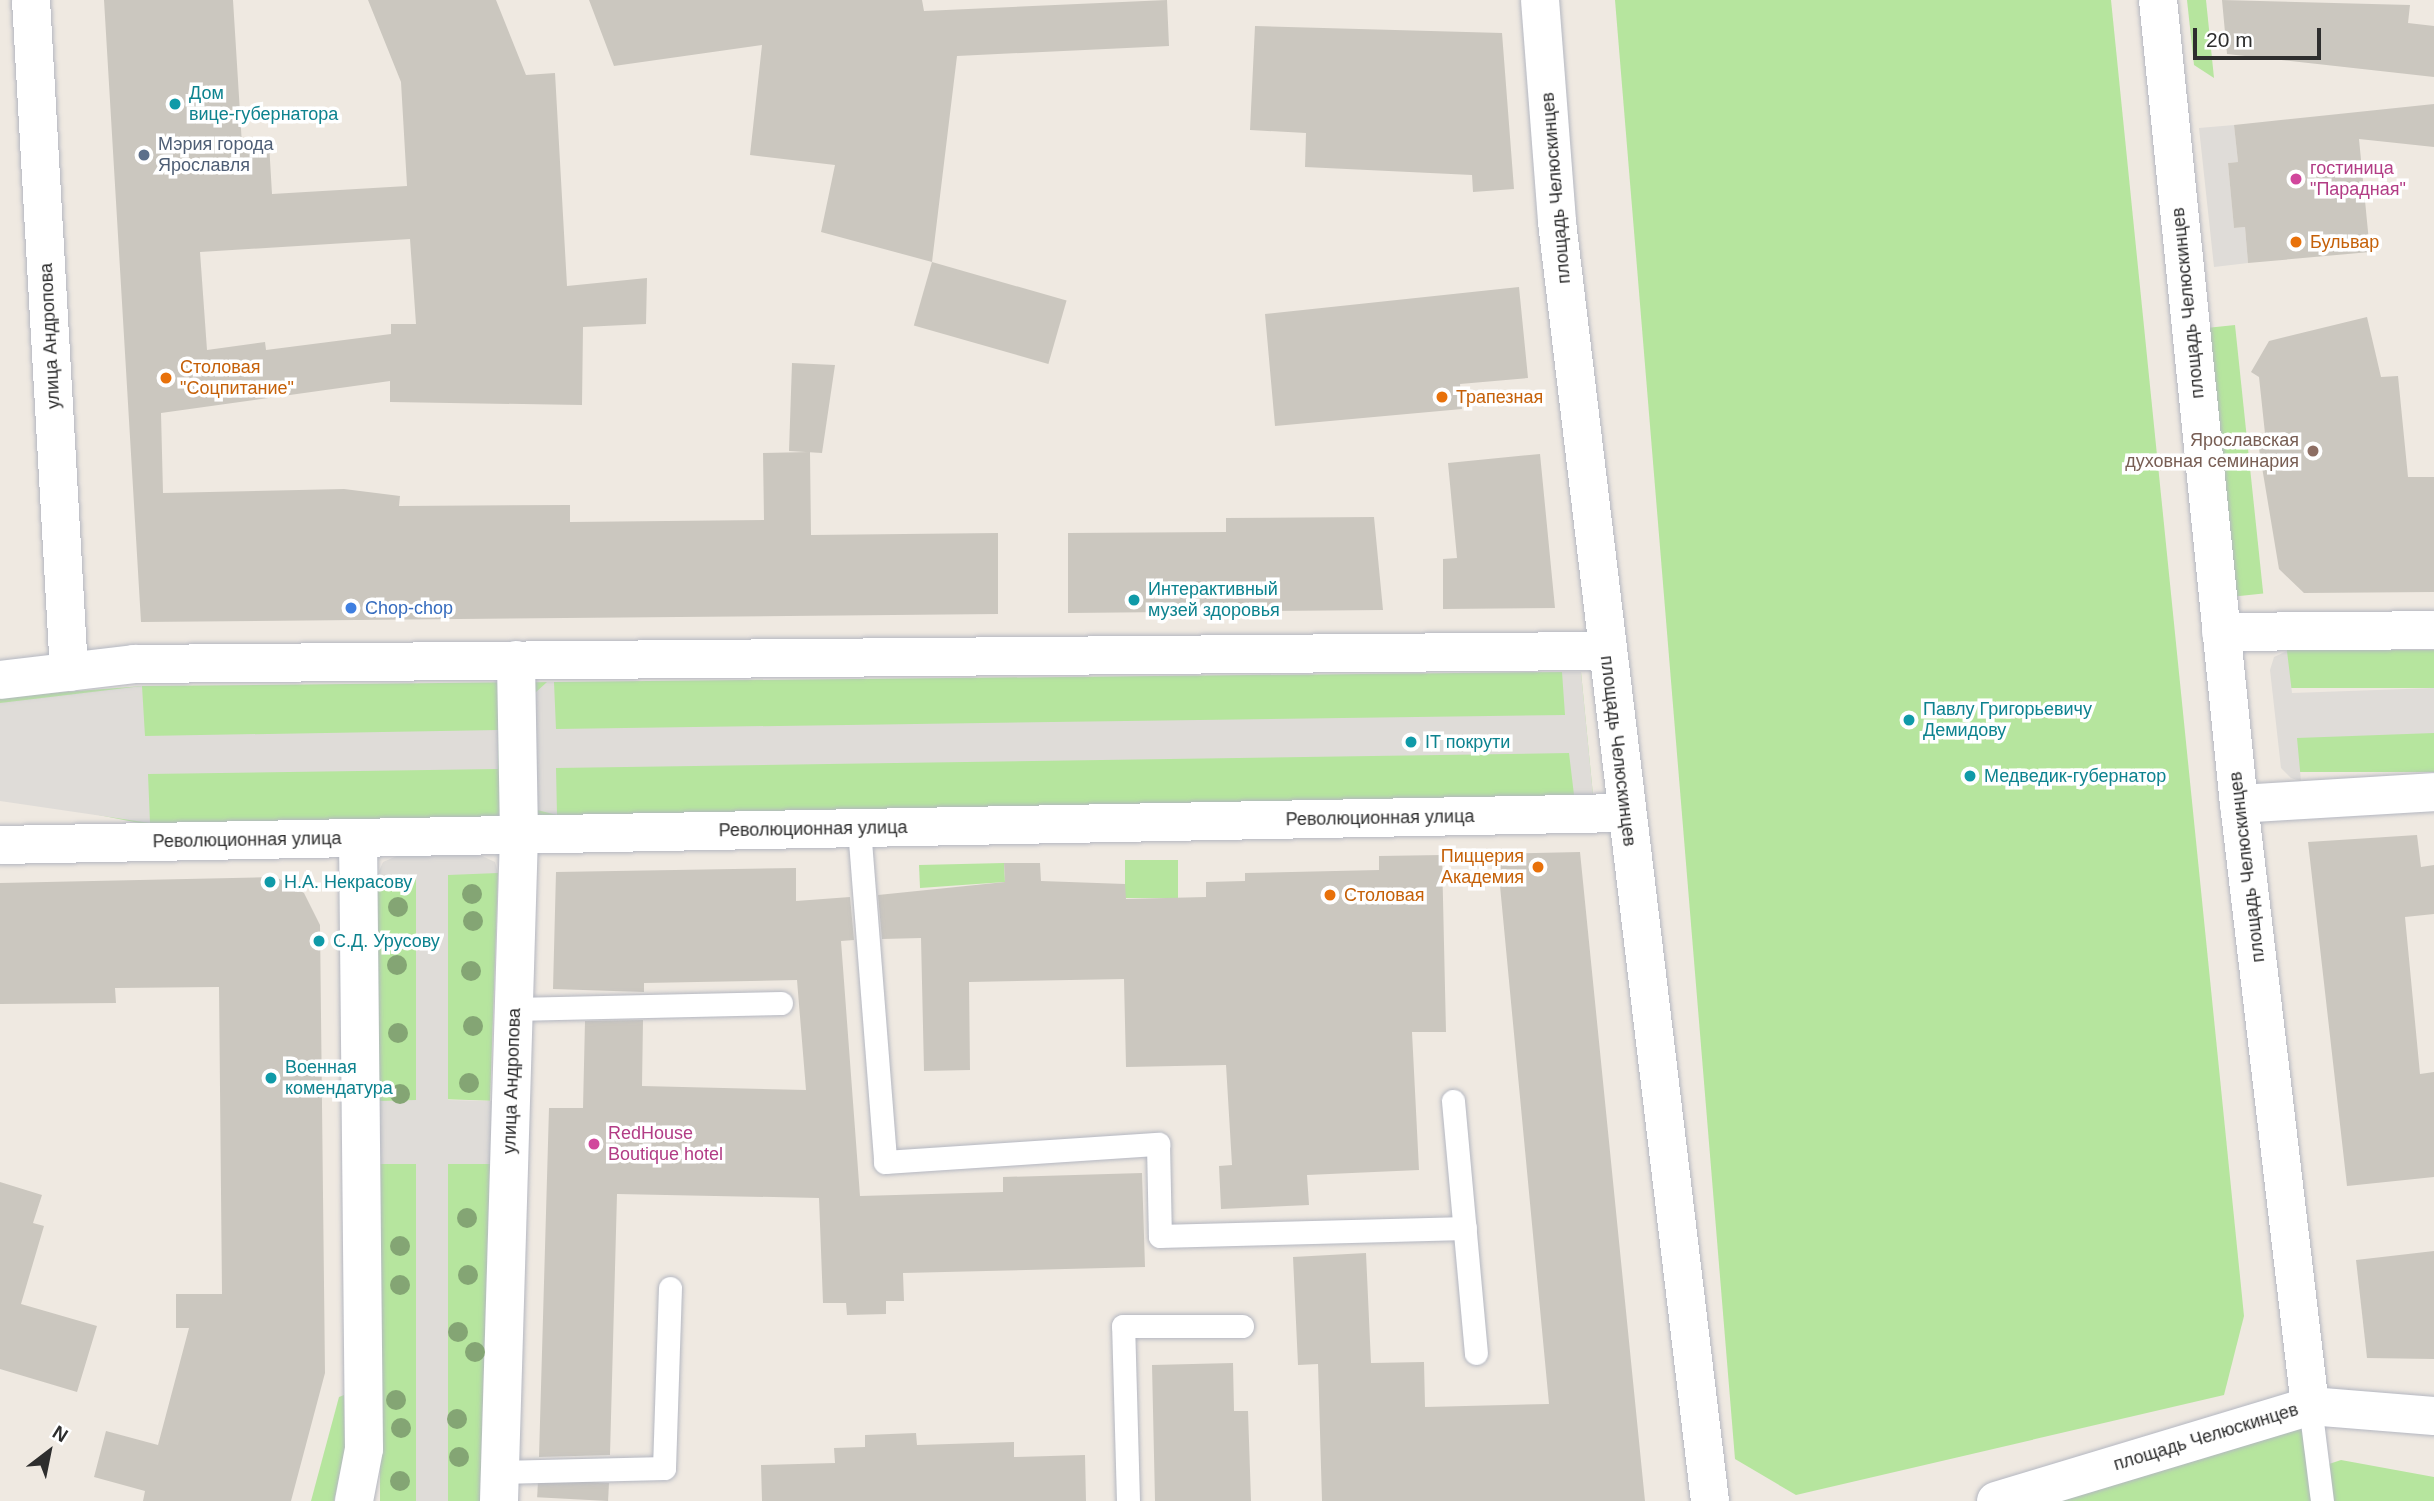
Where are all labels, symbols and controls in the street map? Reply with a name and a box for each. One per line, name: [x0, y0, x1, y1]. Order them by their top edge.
scale bar: [2196, 14, 2324, 58]
text: 20 m: [2206, 28, 2253, 51]
place label: Дом вице-губернатора: [189, 83, 338, 126]
street label: площадь Челюскинцев: [1537, 91, 1575, 285]
marker: Дом вице-губернатора: [167, 96, 183, 112]
place label: Мэрия города Ярославля: [158, 134, 274, 176]
marker: Мэрия города Ярославля: [136, 147, 152, 163]
place label: гостиница "Парадная": [2310, 158, 2406, 200]
marker: гостиница "Парадная": [2288, 171, 2304, 187]
street label: площадь Челюскинцев: [2167, 206, 2209, 400]
place label: Бульвар: [2310, 231, 2379, 253]
marker: Бульвар: [2288, 234, 2304, 250]
street label: улица Андропова: [35, 262, 65, 410]
place label: Столовая "Соцпитание": [180, 357, 294, 400]
marker: Столовая "Соцпитание": [158, 370, 174, 386]
place label: Трапезная: [1456, 386, 1543, 408]
marker: Трапезная: [1434, 389, 1450, 405]
place label: Ярославская духовная семинария: [2125, 430, 2299, 472]
marker: Ярославская духовная семинария: [2305, 443, 2321, 459]
place label: Интерактивный музей здоровья: [1148, 579, 1280, 622]
marker: Интерактивный музей здоровья: [1126, 592, 1142, 608]
place label: Chop-chop: [365, 597, 453, 619]
marker: Chop-chop: [343, 600, 359, 616]
street label: площадь Челюскинцев: [1596, 654, 1640, 848]
place label: Павлу Григорьевичу Демидову: [1923, 699, 2092, 742]
marker: Павлу Григорьевичу Демидову: [1901, 712, 1917, 728]
place label: IT покрути: [1425, 731, 1511, 753]
marker: IT покрути: [1403, 734, 1419, 750]
place label: Медведик-губернатор: [1984, 765, 2166, 787]
marker: Медведик-губернатор: [1962, 768, 1978, 784]
street label: площадь Челюскинцев: [2225, 770, 2269, 964]
street label: Революционная улица: [1285, 806, 1475, 830]
street label: Революционная улица: [718, 817, 908, 841]
street label: Революционная улица: [152, 828, 342, 852]
place label: Пиццерия Академия: [1441, 846, 1524, 888]
marker: Пиццерия Академия: [1530, 859, 1546, 875]
place label: Н.А. Некрасову: [284, 871, 412, 893]
marker: Н.А. Некрасову: [262, 874, 278, 890]
place label: Столовая: [1344, 884, 1424, 906]
marker: Столовая: [1322, 887, 1338, 903]
place label: С.Д. Урусову: [333, 930, 440, 952]
marker: С.Д. Урусову: [311, 933, 327, 949]
street label: улица Андропова: [499, 1008, 525, 1154]
place label: Военная комендатура: [285, 1057, 393, 1100]
marker: Военная комендатура: [263, 1070, 279, 1086]
place label: RedHouse Boutique hotel: [608, 1123, 723, 1166]
marker: RedHouse Boutique hotel: [586, 1136, 602, 1152]
street label: площадь Челюскинцев: [2111, 1399, 2301, 1475]
north arrow: [14, 1417, 84, 1487]
text: N: [49, 1421, 72, 1446]

